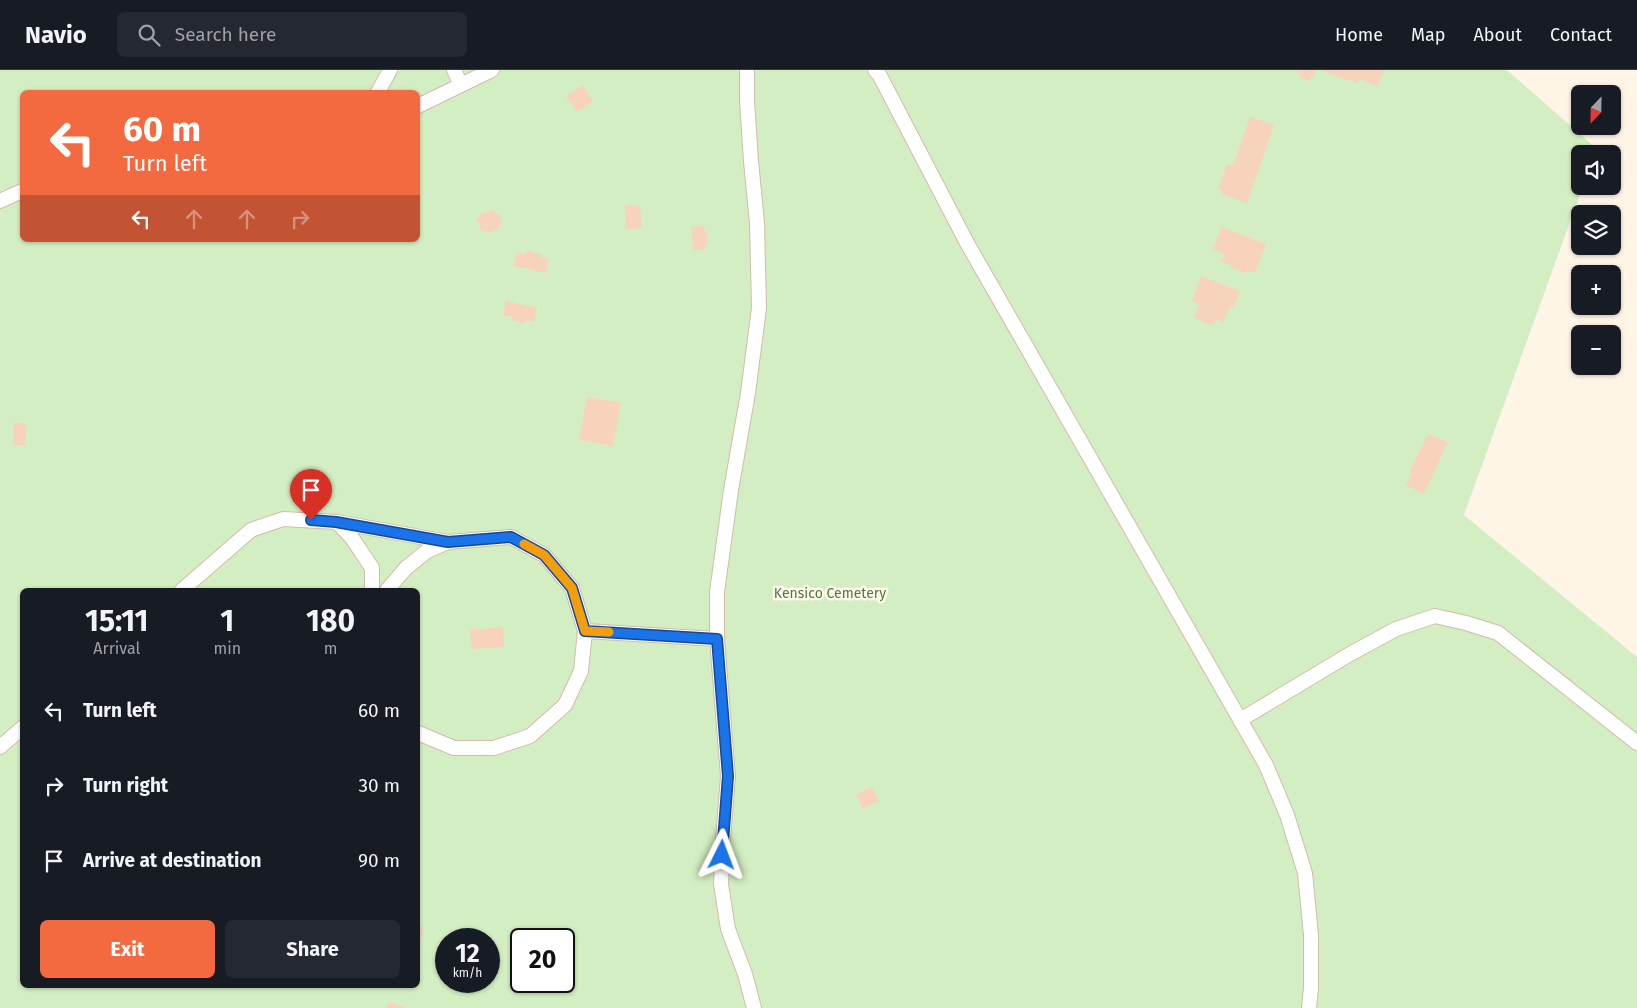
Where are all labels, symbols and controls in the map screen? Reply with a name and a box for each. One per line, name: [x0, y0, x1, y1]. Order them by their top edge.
search box: [117, 12, 467, 57]
text: Navio: [25, 21, 87, 49]
icon: search: [135, 21, 163, 49]
text: Search here: [175, 23, 276, 46]
text: Home: [1335, 24, 1383, 46]
text: Map: [1411, 24, 1445, 46]
text: About: [1473, 24, 1522, 46]
text: Contact: [1550, 24, 1612, 46]
north arrow: [1571, 85, 1621, 135]
map controls: [1571, 85, 1621, 375]
text: 60 m: [123, 108, 201, 150]
icon: left: [40, 110, 105, 175]
button: sound: [1571, 145, 1621, 195]
text: Turn left: [123, 150, 207, 177]
icon: left: [127, 205, 155, 233]
icon: ahead: [180, 205, 208, 233]
icon: ahead: [233, 205, 261, 233]
icon: right: [286, 205, 314, 233]
button: layers: [1571, 205, 1621, 255]
button: +: [1571, 265, 1621, 315]
button: −: [1571, 325, 1621, 375]
pin: [290, 469, 332, 520]
icon: arrive: [297, 476, 325, 504]
park label: Kensico Cemetery: [774, 585, 886, 602]
text: 15:11: [85, 603, 148, 639]
text: 1: [220, 603, 234, 639]
text: 180: [306, 603, 355, 639]
text: Arrival: [93, 639, 140, 658]
text: min: [213, 639, 241, 658]
text: m: [324, 639, 337, 658]
icon: left: [40, 697, 68, 725]
text: Turn left: [83, 699, 157, 722]
text: 60 m: [358, 699, 400, 722]
icon: right: [40, 772, 68, 800]
text: Turn right: [83, 774, 168, 797]
text: 30 m: [359, 774, 400, 797]
position arrow: [695, 828, 747, 880]
icon: arrive: [40, 847, 68, 875]
text: Arrive at destination: [83, 849, 262, 872]
text: 90 m: [358, 849, 400, 872]
button: Exit: [40, 920, 215, 978]
button: Share: [225, 920, 400, 978]
speed limit sign: 20: [510, 928, 575, 993]
text: 12: [455, 939, 480, 969]
text: km/h: [453, 966, 482, 980]

